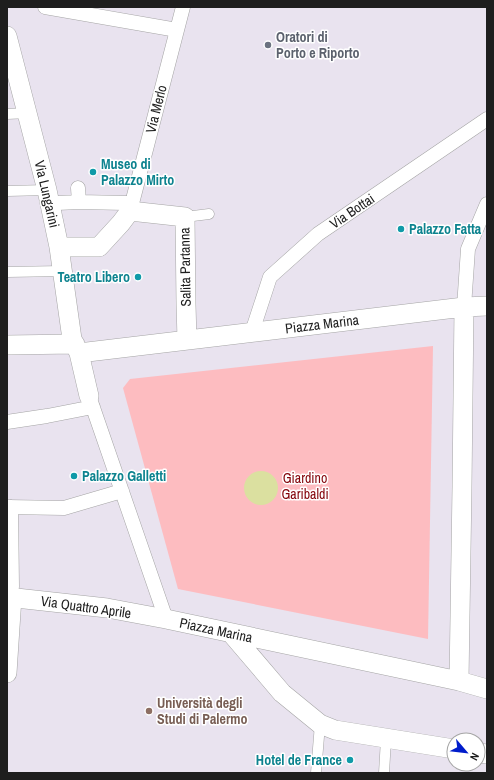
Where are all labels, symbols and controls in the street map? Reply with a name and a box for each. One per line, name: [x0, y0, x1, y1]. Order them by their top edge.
place label: Oratori di Porto e Riporto: [276, 28, 360, 62]
marker: Oratori di Porto e Riporto: [263, 40, 273, 50]
street label: Via Merlo: [141, 83, 171, 135]
place label: Museo di Palazzo Mirto: [101, 155, 174, 189]
street label: Via Lungarini: [30, 158, 64, 230]
marker: Museo di Palazzo Mirto: [88, 167, 98, 177]
street label: Via Bottai: [326, 189, 378, 233]
place label: Palazzo Fatta: [409, 220, 482, 238]
marker: Palazzo Fatta: [396, 224, 406, 234]
street label: Salita Partanna: [175, 227, 195, 307]
place label: Teatro Libero: [57, 268, 130, 286]
marker: Teatro Libero: [133, 272, 143, 282]
street label: Piazza Marina: [284, 310, 360, 337]
place label: Palazzo Galletti: [82, 467, 166, 485]
park label: Giardino Garibaldi: [281, 469, 329, 503]
marker: Palazzo Galletti: [69, 471, 79, 481]
street label: Via Quattro Aprile: [40, 592, 132, 622]
street label: Piazza Marina: [178, 614, 255, 647]
place label: Università degli Studi di Palermo: [157, 694, 248, 728]
marker: Università degli Studi di Palermo: [144, 706, 154, 716]
north arrow: [446, 732, 486, 772]
place label: Hotel de France: [256, 751, 342, 769]
text: N: [467, 751, 483, 763]
marker: Hotel de France: [345, 755, 355, 765]

